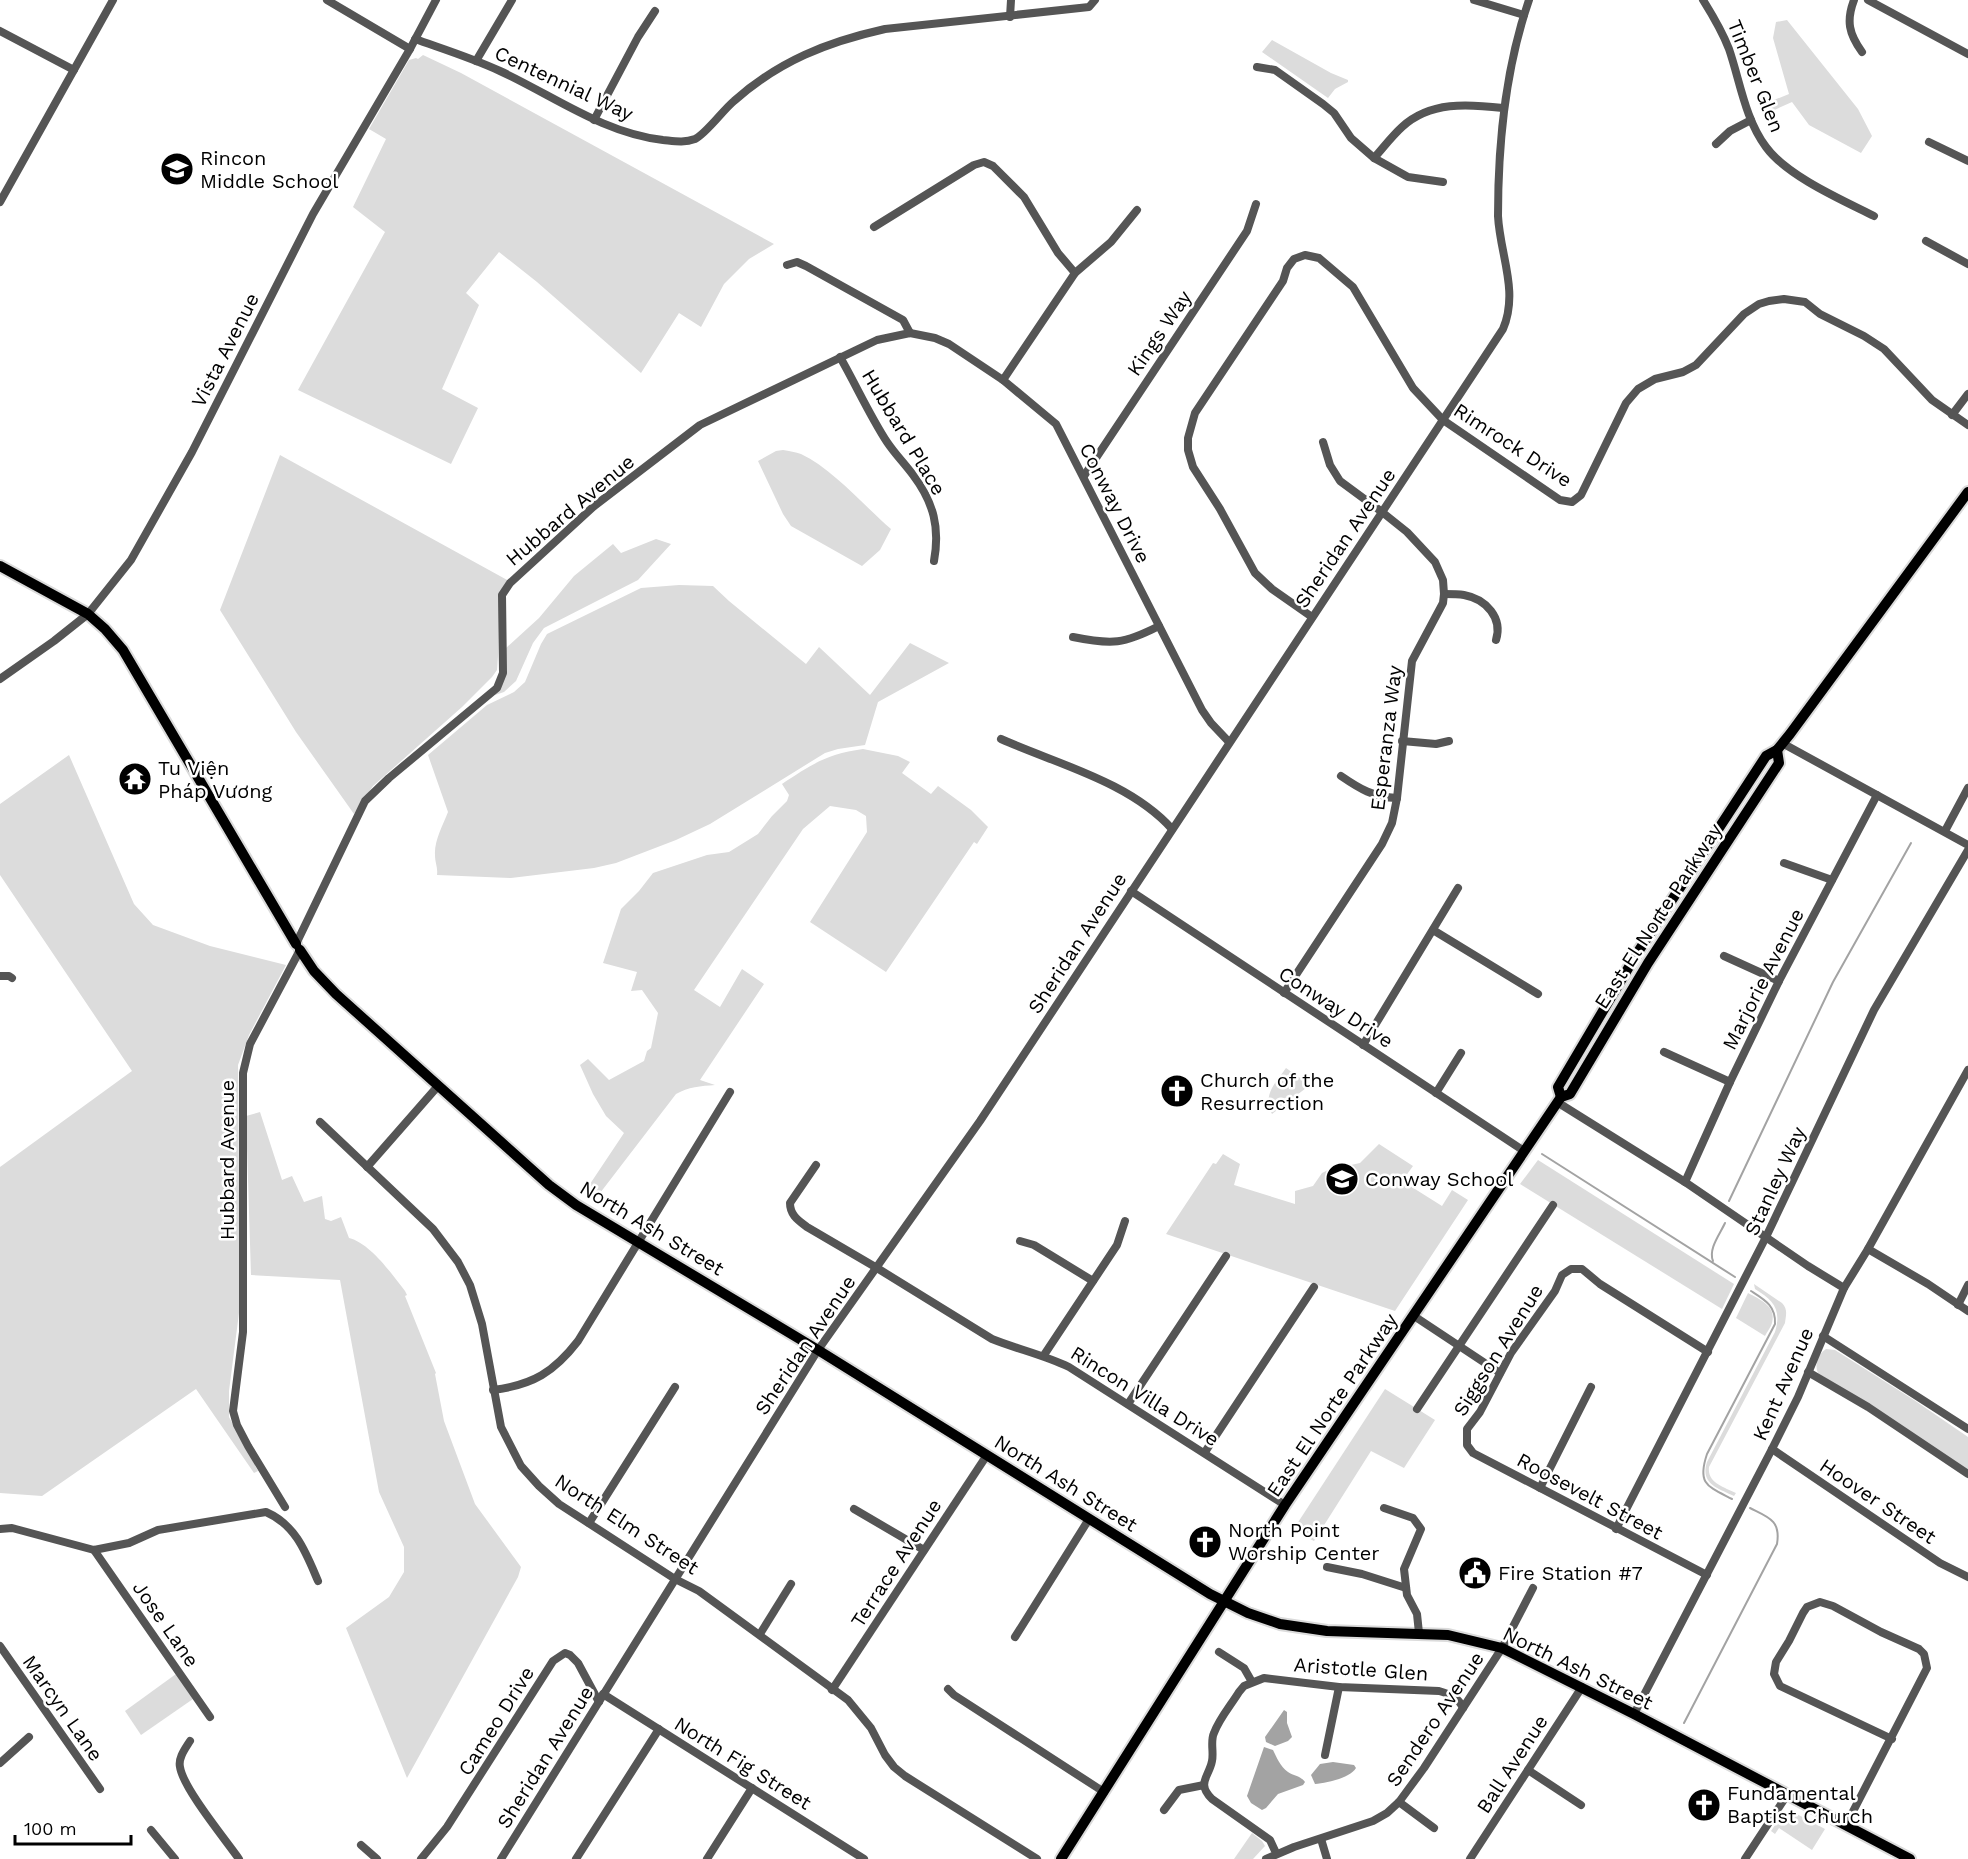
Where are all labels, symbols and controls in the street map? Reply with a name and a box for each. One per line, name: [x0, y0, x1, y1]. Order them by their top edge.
street label: Timber Glen: [1723, 16, 1789, 136]
street label: Centennial Way: [491, 40, 638, 126]
place label: Rincon Middle School: [200, 146, 338, 193]
school or university icon: Rincon Middle School: [159, 151, 195, 187]
street label: Kings Way: [1122, 285, 1197, 380]
street label: Vista Avenue: [186, 289, 264, 411]
street label: Hubbard Place: [857, 365, 951, 499]
street label: Rimrock Drive: [1449, 398, 1577, 492]
street label: Conway Drive: [1074, 439, 1156, 567]
street label: Hubbard Avenue: [501, 449, 639, 571]
street label: Sheridan Avenue: [1289, 464, 1401, 612]
street label: Esperanza Way: [1365, 663, 1407, 812]
place label: Tu Viện Pháp Vương: [158, 756, 273, 803]
temple icon: Tu Viện Pháp Vương: [117, 761, 153, 797]
street label: East El Norte Parkway: [1589, 818, 1727, 1013]
street label: Sheridan Avenue: [1022, 868, 1132, 1018]
street label: Marjorie Avenue: [1717, 904, 1809, 1054]
street label: Conway Drive: [1274, 961, 1398, 1053]
place label: Church of the Resurrection: [1200, 1068, 1334, 1115]
church icon: Church of the Resurrection: [1159, 1073, 1195, 1109]
street label: Hubbard Avenue: [215, 1080, 239, 1240]
street label: Stanley Way: [1739, 1122, 1811, 1239]
school or university icon: Conway School: [1324, 1161, 1360, 1197]
place label: Conway School: [1365, 1167, 1513, 1191]
street label: North Ash Street: [576, 1176, 729, 1281]
street label: Sheridan Avenue: [749, 1271, 861, 1419]
street label: Siggson Avenue: [1448, 1280, 1548, 1420]
street label: East El Norte Parkway: [1262, 1308, 1403, 1501]
street label: Kent Avenue: [1747, 1324, 1819, 1444]
street label: Rincon Villa Drive: [1066, 1341, 1224, 1451]
street label: North Ash Street: [990, 1429, 1142, 1537]
street label: Roosevelt Street: [1513, 1447, 1668, 1545]
street label: Hoover Street: [1815, 1453, 1941, 1549]
street label: North Elm Street: [551, 1469, 704, 1580]
street label: Terrace Avenue: [846, 1494, 946, 1632]
place label: North Point Worship Center: [1228, 1518, 1379, 1565]
church icon: North Point Worship Center: [1187, 1524, 1223, 1560]
public building icon: Fire Station #7: [1457, 1555, 1493, 1591]
place label: Fire Station #7: [1498, 1561, 1643, 1585]
street label: Jose Lane: [128, 1576, 204, 1672]
street label: North Ash Street: [1499, 1621, 1657, 1715]
street label: Sendero Avenue: [1381, 1647, 1489, 1791]
street label: Marcyn Lane: [18, 1650, 108, 1766]
street label: Aristotle Glen: [1293, 1652, 1429, 1686]
street label: Cameo Drive: [453, 1662, 539, 1780]
street label: Sheridan Avenue: [492, 1681, 598, 1833]
street label: Ball Avenue: [1471, 1710, 1553, 1818]
street label: North Fig Street: [670, 1711, 816, 1815]
place label: Fundamental Baptist Church: [1727, 1781, 1873, 1828]
church icon: Fundamental Baptist Church: [1686, 1787, 1722, 1823]
scale bar: [15, 1808, 130, 1846]
text: 100 m: [24, 1818, 77, 1839]

